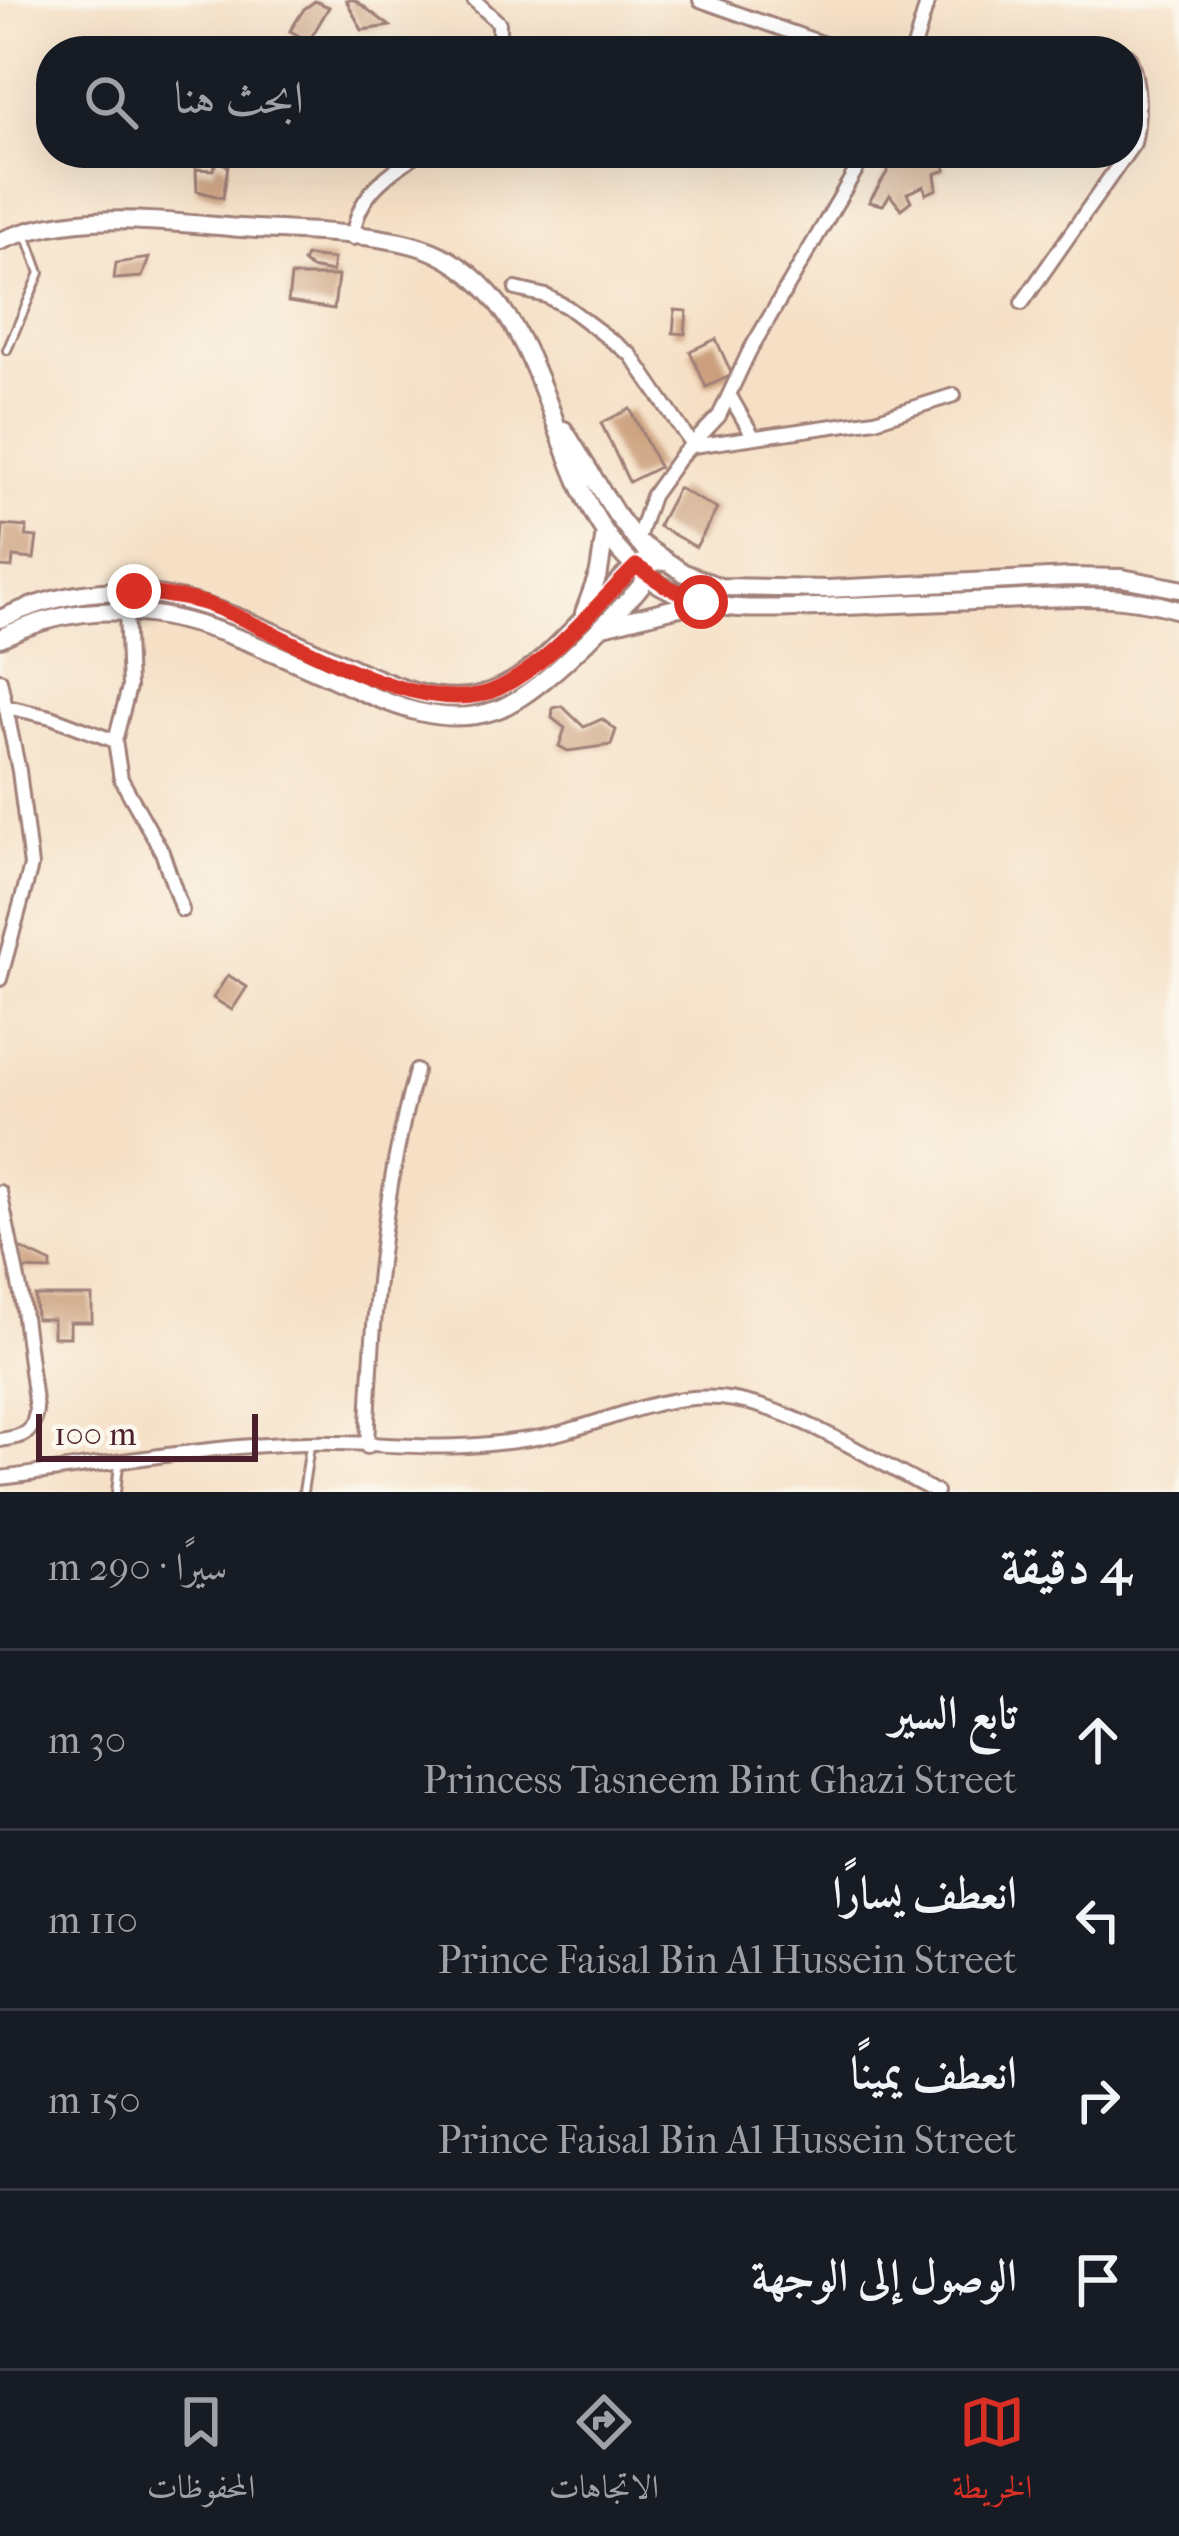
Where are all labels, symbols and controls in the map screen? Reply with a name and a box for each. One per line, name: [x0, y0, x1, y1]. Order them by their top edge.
search box: [36, 36, 1143, 168]
icon: search: [78, 69, 144, 135]
text: ابحث هنا: [174, 72, 304, 125]
route end: [107, 564, 161, 618]
route start: [674, 575, 728, 629]
scale bar: [36, 1408, 258, 1461]
text: 100 m: [54, 1415, 137, 1454]
text: 4 دقيقة: [1001, 1536, 1131, 1596]
text: سيرًا · 290 m: [48, 1544, 227, 1590]
text: تابع السير: [890, 1687, 1017, 1740]
icon: ahead: [1065, 1707, 1131, 1773]
text: 30 m: [48, 1717, 126, 1763]
text: Princess Tasneem Bint Ghazi Street: [423, 1757, 1017, 1803]
text: انعطف يسارًا: [833, 1867, 1017, 1920]
icon: left: [1065, 1887, 1131, 1953]
text: 110 m: [48, 1897, 138, 1943]
text: Prince Faisal Bin Al Hussein Street: [438, 1937, 1017, 1983]
text: انعطف يمينًا: [851, 2047, 1017, 2100]
icon: right: [1065, 2067, 1131, 2133]
text: 150 m: [48, 2077, 141, 2123]
text: Prince Faisal Bin Al Hussein Street: [438, 2117, 1017, 2163]
icon: arrive: [1065, 2247, 1131, 2313]
text: الوصول إلى الوجهة: [751, 2250, 1017, 2303]
tab: المحفوظات: [147, 2389, 255, 2519]
tab: الاتجاهات: [549, 2389, 659, 2519]
tab: الخريطة: [952, 2389, 1032, 2519]

